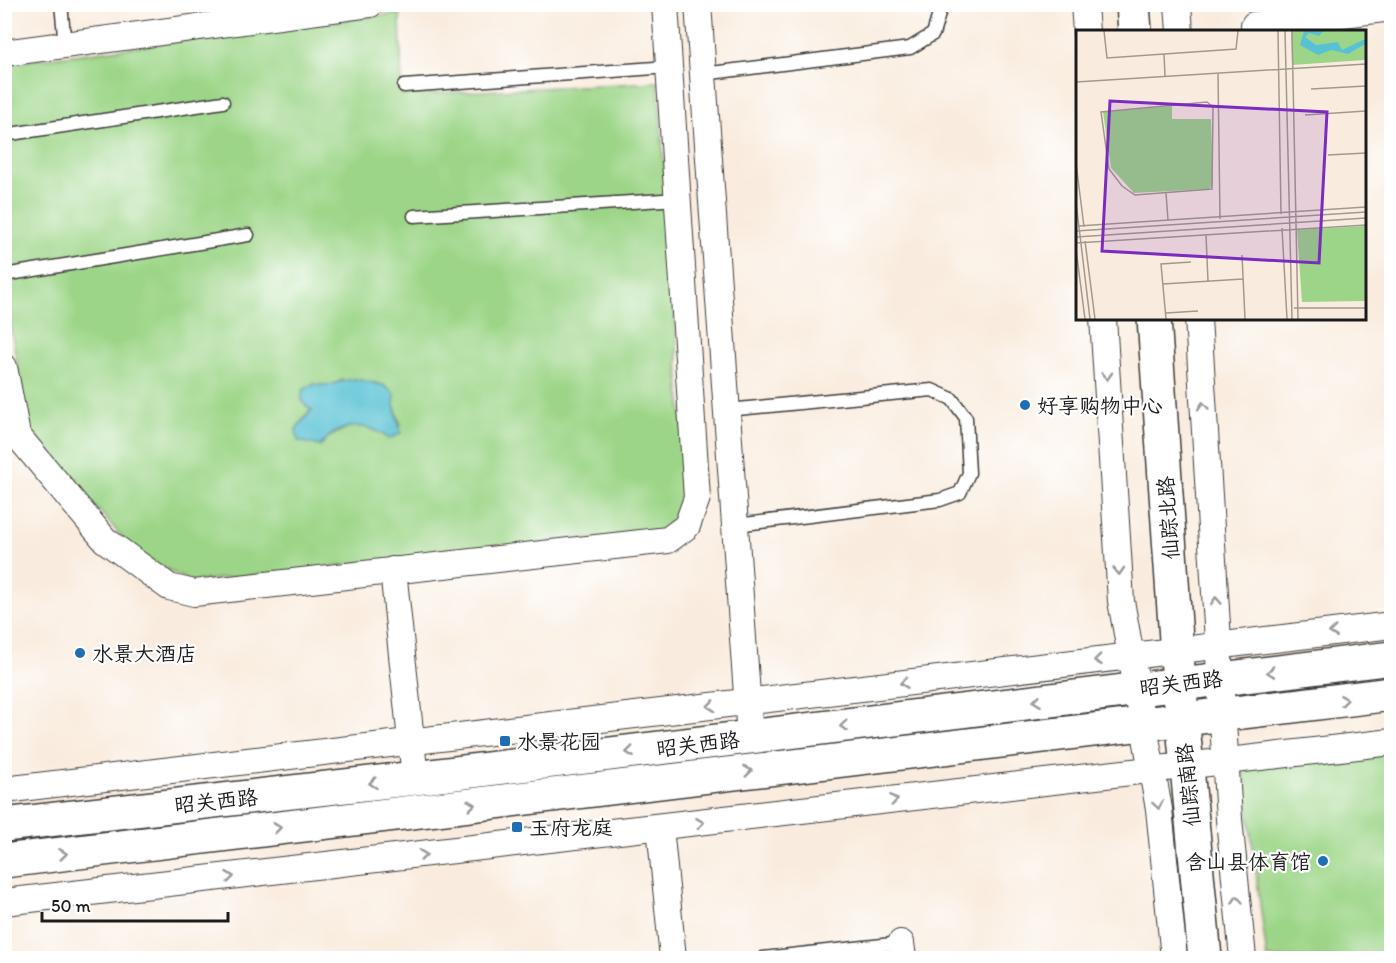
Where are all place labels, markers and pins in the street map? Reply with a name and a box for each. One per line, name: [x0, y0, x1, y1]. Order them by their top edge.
place label: 好享购物中心: [1037, 393, 1163, 418]
marker: 好享购物中心: [1018, 398, 1032, 412]
place label: 水景大酒店: [92, 641, 197, 666]
marker: 水景大酒店: [73, 646, 87, 660]
place label: 水景花园: [517, 729, 601, 754]
marker: 水景花园: [498, 734, 512, 748]
place label: 玉府龙庭: [529, 815, 613, 840]
marker: 玉府龙庭: [510, 820, 524, 834]
place label: 含山县体育馆: [1185, 849, 1311, 874]
marker: 含山县体育馆: [1316, 854, 1330, 868]

